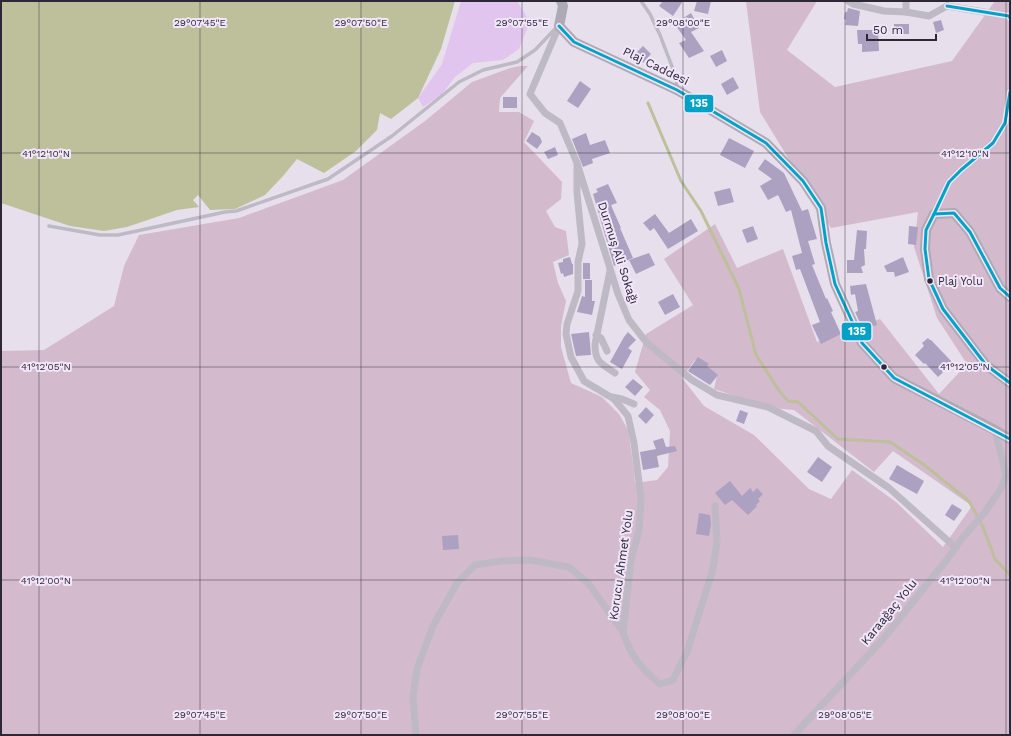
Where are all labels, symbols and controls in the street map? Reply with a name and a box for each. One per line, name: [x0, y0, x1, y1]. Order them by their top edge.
scale bar: [867, 16, 936, 42]
text: 29°07'45"E: [174, 17, 226, 28]
text: 29°07'50"E: [334, 17, 388, 28]
text: 29°07'55"E: [496, 17, 548, 28]
text: 29°08'00"E: [656, 17, 710, 28]
text: 50 m: [873, 23, 903, 37]
street label: Plaj Caddesi: [621, 44, 691, 88]
line badge: 135: [684, 94, 714, 113]
text: 135: [690, 97, 708, 110]
text: 41°12'10"N: [22, 148, 70, 159]
text: 41°12'10"N: [941, 148, 989, 159]
street label: Durmuş Ali Sokağı: [595, 200, 641, 306]
place label: Plaj Yolu: [938, 275, 983, 288]
marker: Plaj Yolu: [925, 276, 935, 286]
line badge: 135: [841, 322, 872, 341]
text: 135: [848, 325, 866, 338]
text: 41°12'05"N: [21, 361, 71, 372]
text: 41°12'05"N: [940, 361, 990, 372]
unlabelled marker: [879, 362, 889, 372]
street label: Korucu Ahmet Yolu: [606, 509, 636, 621]
text: 41°12'00"N: [21, 575, 71, 586]
text: 41°12'00"N: [940, 575, 990, 586]
street label: Karaağaç Yolu: [858, 576, 920, 648]
text: 29°07'45"E: [174, 709, 226, 720]
text: 29°07'50"E: [334, 709, 388, 720]
text: 29°07'55"E: [496, 709, 548, 720]
text: 29°08'00"E: [656, 709, 710, 720]
text: 29°08'05"E: [818, 709, 872, 720]

